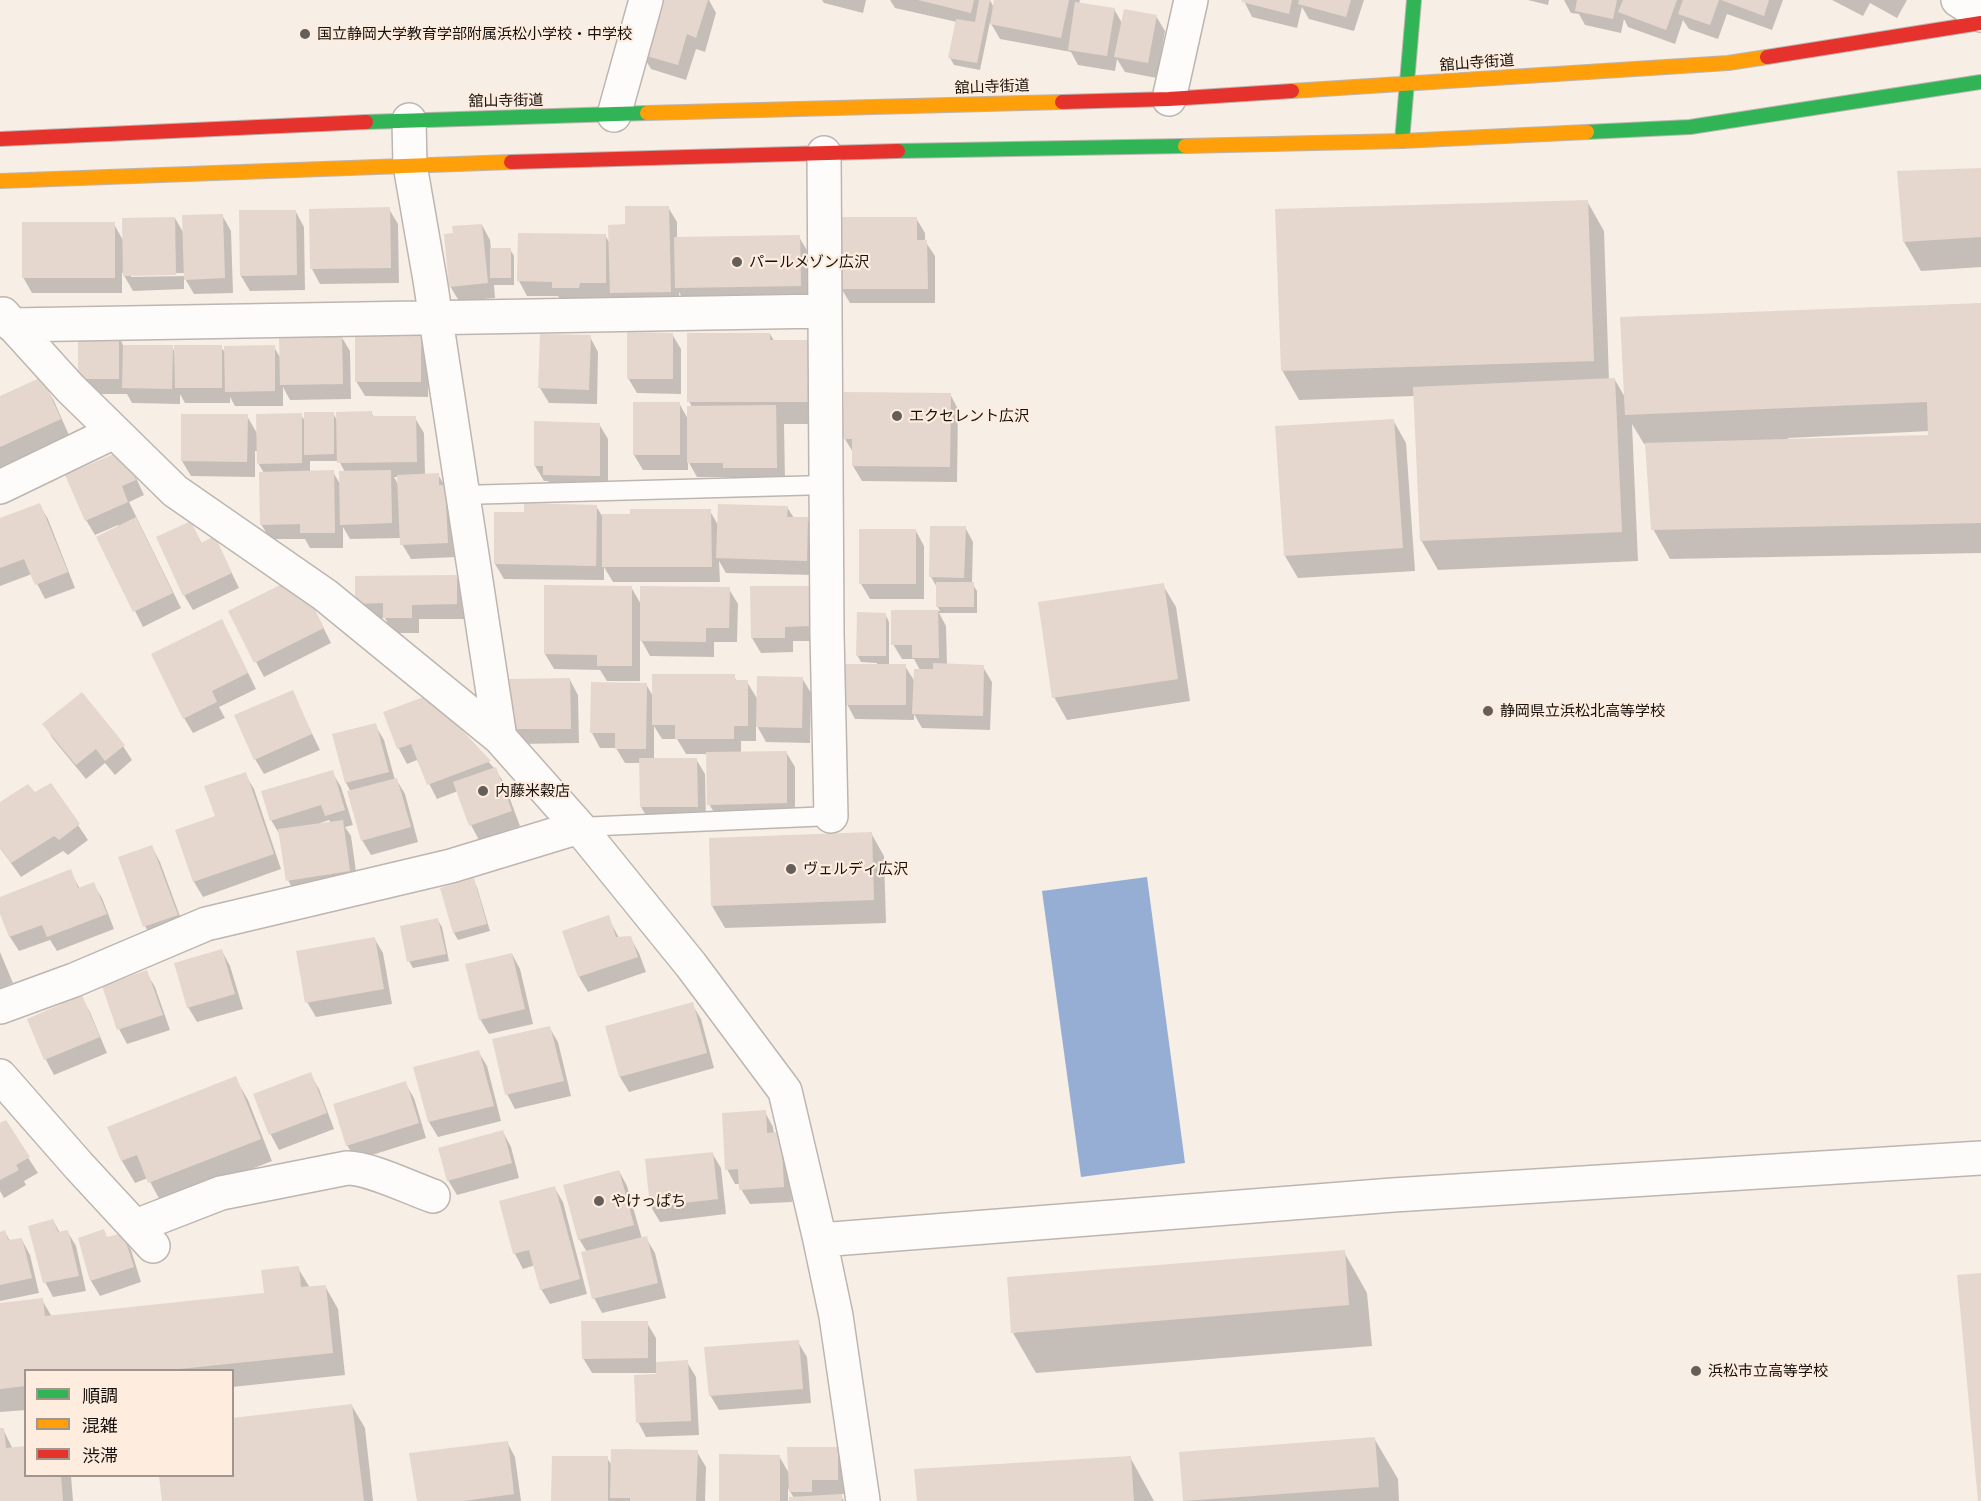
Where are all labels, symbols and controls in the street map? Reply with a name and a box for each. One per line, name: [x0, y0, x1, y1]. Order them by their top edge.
place label: 国立静岡大学教育学部附属浜松小学校・中学校: [317, 25, 632, 43]
marker: 国立静岡大学教育学部附属浜松小学校・中学校: [298, 27, 312, 41]
street label: 舘山寺街道: [1439, 51, 1515, 75]
street label: 舘山寺街道: [954, 77, 1030, 97]
street label: 舘山寺街道: [468, 91, 544, 111]
place label: パールメゾン広沢: [749, 253, 869, 271]
marker: パールメゾン広沢: [730, 255, 744, 269]
place label: エクセレント広沢: [909, 407, 1029, 425]
marker: エクセレント広沢: [890, 409, 904, 423]
place label: 静岡県立浜松北高等学校: [1500, 702, 1665, 720]
marker: 静岡県立浜松北高等学校: [1481, 704, 1495, 718]
place label: 内藤米穀店: [495, 782, 570, 800]
marker: 内藤米穀店: [476, 784, 490, 798]
place label: ヴェルディ広沢: [803, 860, 908, 878]
marker: ヴェルディ広沢: [784, 862, 798, 876]
place label: やけっぱち: [611, 1192, 686, 1210]
marker: やけっぱち: [592, 1194, 606, 1208]
place label: 浜松市立高等学校: [1708, 1362, 1828, 1380]
marker: 浜松市立高等学校: [1689, 1364, 1703, 1378]
legend: [24, 1369, 234, 1477]
text: 順調: [82, 1386, 118, 1406]
text: 混雑: [82, 1416, 118, 1436]
text: 渋滞: [82, 1446, 118, 1466]

